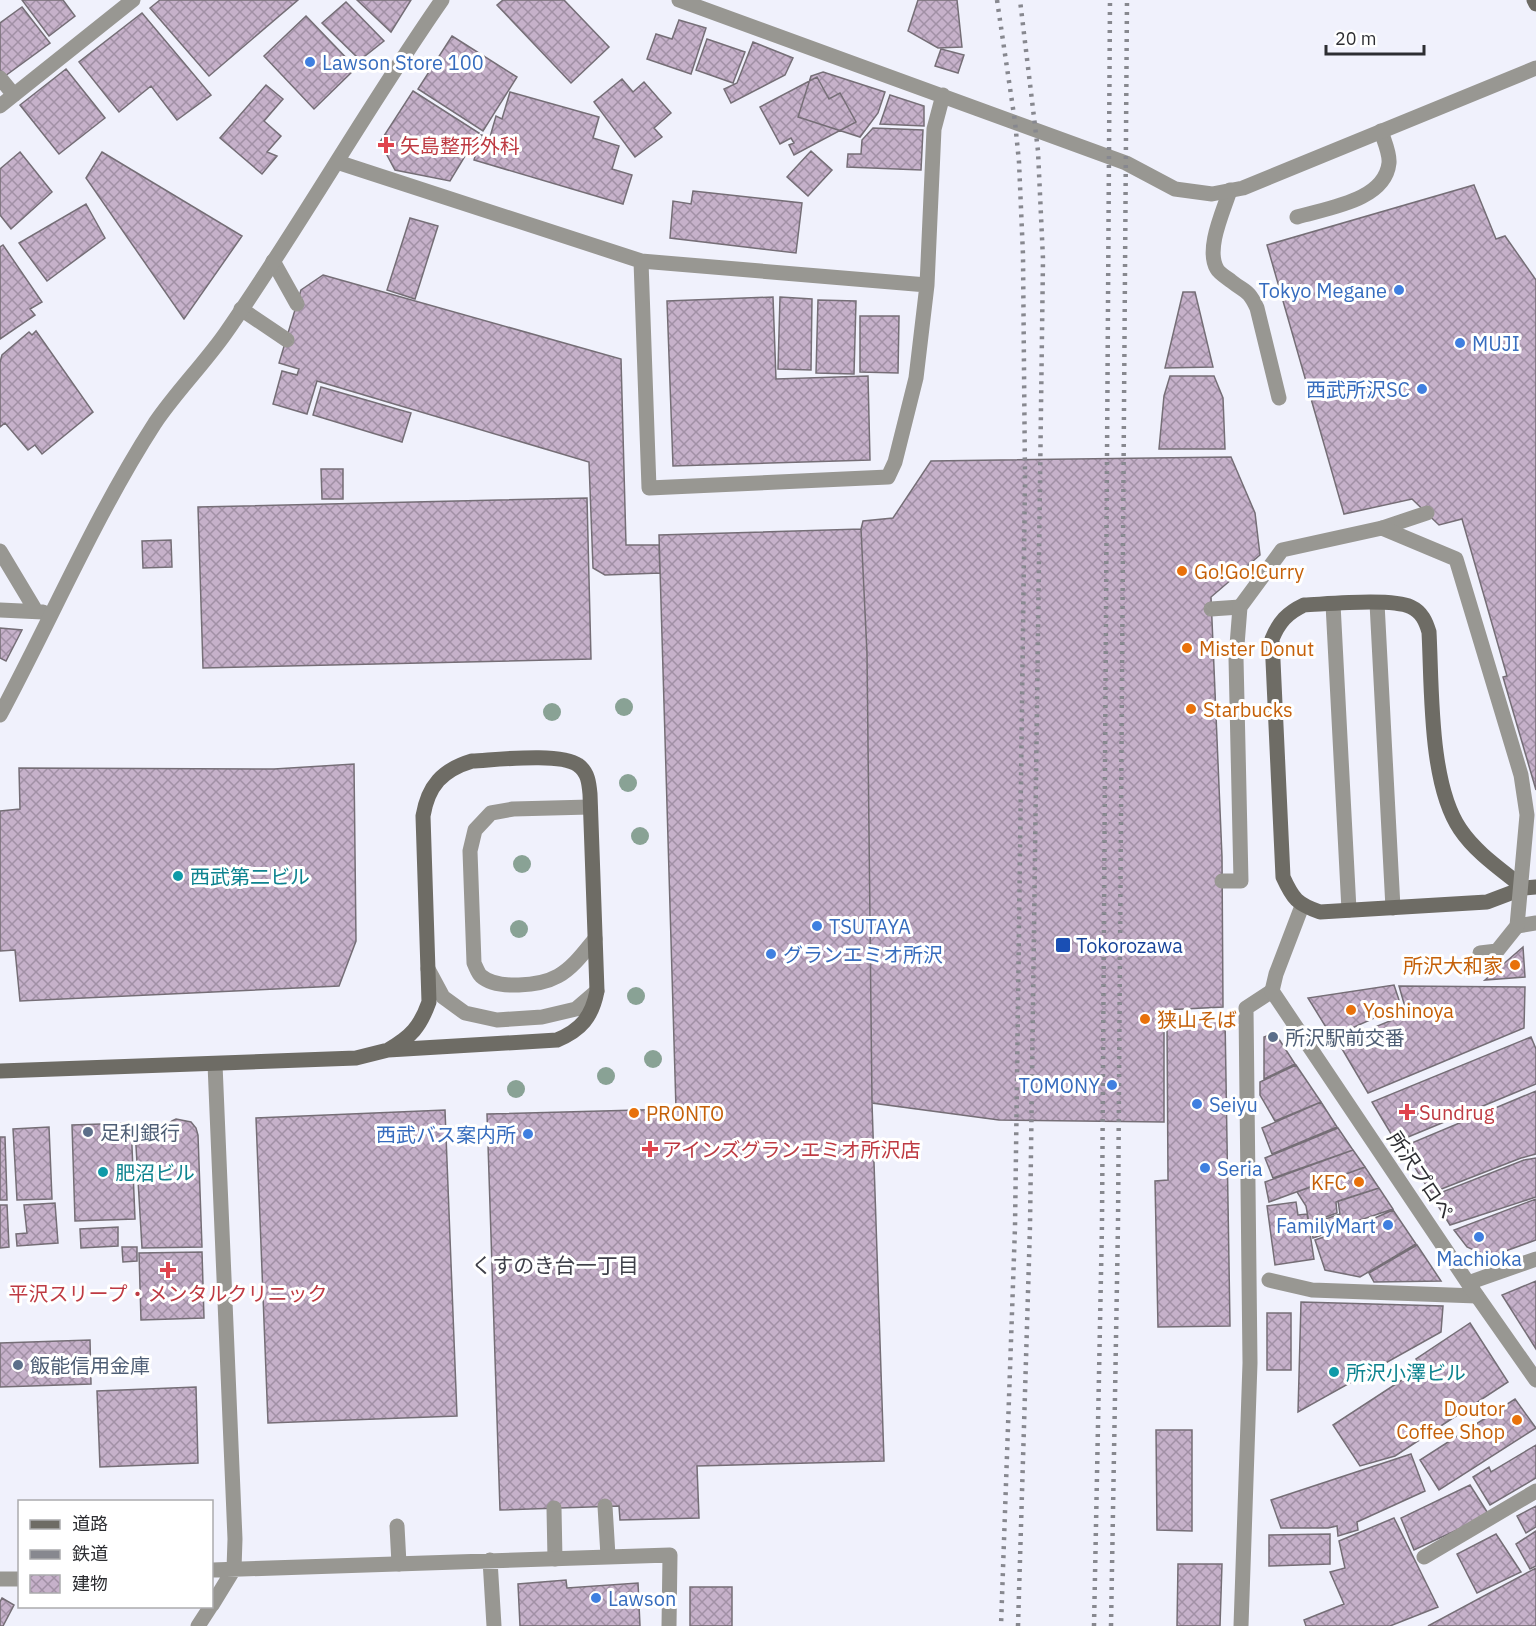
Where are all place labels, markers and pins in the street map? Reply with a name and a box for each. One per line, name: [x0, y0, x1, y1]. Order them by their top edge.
place label: Lawson Store 100: [322, 49, 484, 76]
marker: Lawson Store 100: [303, 55, 317, 69]
place label: 矢島整形外科: [400, 132, 520, 159]
marker: 矢島整形外科: [377, 136, 395, 154]
place label: Tokyo Megane: [1259, 277, 1387, 304]
marker: Tokyo Megane: [1392, 283, 1406, 297]
place label: MUJI: [1472, 330, 1520, 357]
marker: MUJI: [1453, 336, 1467, 350]
place label: 西武所沢SC: [1306, 376, 1410, 403]
marker: 西武所沢SC: [1415, 382, 1429, 396]
place label: Go!Go!Curry: [1194, 558, 1304, 585]
marker: Go!Go!Curry: [1175, 564, 1189, 578]
place label: Mister Donut: [1199, 635, 1314, 662]
marker: Mister Donut: [1180, 641, 1194, 655]
place label: Starbucks: [1203, 696, 1293, 723]
marker: Starbucks: [1184, 702, 1198, 716]
place label: 西武第二ビル: [190, 863, 310, 890]
marker: 西武第二ビル: [171, 869, 185, 883]
place label: TSUTAYA: [829, 913, 911, 940]
marker: TSUTAYA: [810, 919, 824, 933]
place label: Tokorozawa: [1076, 932, 1183, 959]
marker: Tokorozawa: [1054, 936, 1072, 954]
place label: グランエミオ所沢: [783, 941, 943, 968]
marker: グランエミオ所沢: [764, 947, 778, 961]
place label: 所沢大和家: [1403, 952, 1503, 979]
marker: 所沢大和家: [1508, 958, 1522, 972]
place label: Yoshinoya: [1363, 997, 1454, 1024]
marker: Yoshinoya: [1344, 1003, 1358, 1017]
place label: 狭山そば: [1157, 1006, 1237, 1033]
marker: 狭山そば: [1138, 1012, 1152, 1026]
place label: 所沢駅前交番: [1285, 1024, 1405, 1051]
marker: 所沢駅前交番: [1266, 1030, 1280, 1044]
place label: TOMONY: [1018, 1072, 1100, 1099]
marker: TOMONY: [1105, 1078, 1119, 1092]
place label: Seiyu: [1209, 1091, 1258, 1118]
marker: Seiyu: [1190, 1097, 1204, 1111]
place label: Sundrug: [1419, 1099, 1495, 1126]
place label: PRONTO: [646, 1100, 724, 1127]
marker: Sundrug: [1400, 1105, 1414, 1119]
marker: PRONTO: [627, 1106, 641, 1120]
place label: 足利銀行: [100, 1119, 180, 1146]
place label: 西武バス案内所: [376, 1121, 516, 1148]
marker: 足利銀行: [81, 1125, 95, 1139]
marker: 西武バス案内所: [521, 1127, 535, 1141]
place label: アインズグランエミオ所沢店: [662, 1136, 921, 1163]
marker: アインズグランエミオ所沢店: [643, 1142, 657, 1156]
place label: Seria: [1217, 1155, 1263, 1182]
place label: 肥沼ビル: [115, 1159, 195, 1186]
marker: Seria: [1198, 1161, 1212, 1175]
marker: 肥沼ビル: [96, 1165, 110, 1179]
place label: KFC: [1311, 1169, 1347, 1196]
marker: KFC: [1352, 1175, 1366, 1189]
place label: FamilyMart: [1276, 1212, 1376, 1239]
marker: FamilyMart: [1381, 1218, 1395, 1232]
marker: Machioka: [1472, 1230, 1486, 1244]
place label: Machioka: [1436, 1245, 1522, 1272]
marker: 平沢スリープ・メンタルクリニック: [159, 1261, 177, 1279]
place label: 平沢スリープ・メンタルクリニック: [9, 1280, 327, 1307]
place label: 飯能信用金庫: [30, 1352, 150, 1379]
marker: 飯能信用金庫: [11, 1358, 25, 1372]
place label: 所沢小澤ビル: [1346, 1359, 1466, 1386]
marker: 所沢小澤ビル: [1327, 1365, 1341, 1379]
place label: Doutor Coffee Shop: [1396, 1395, 1505, 1445]
marker: Doutor Coffee Shop: [1510, 1413, 1524, 1427]
place label: Lawson: [608, 1585, 676, 1612]
marker: Lawson: [589, 1591, 603, 1605]

